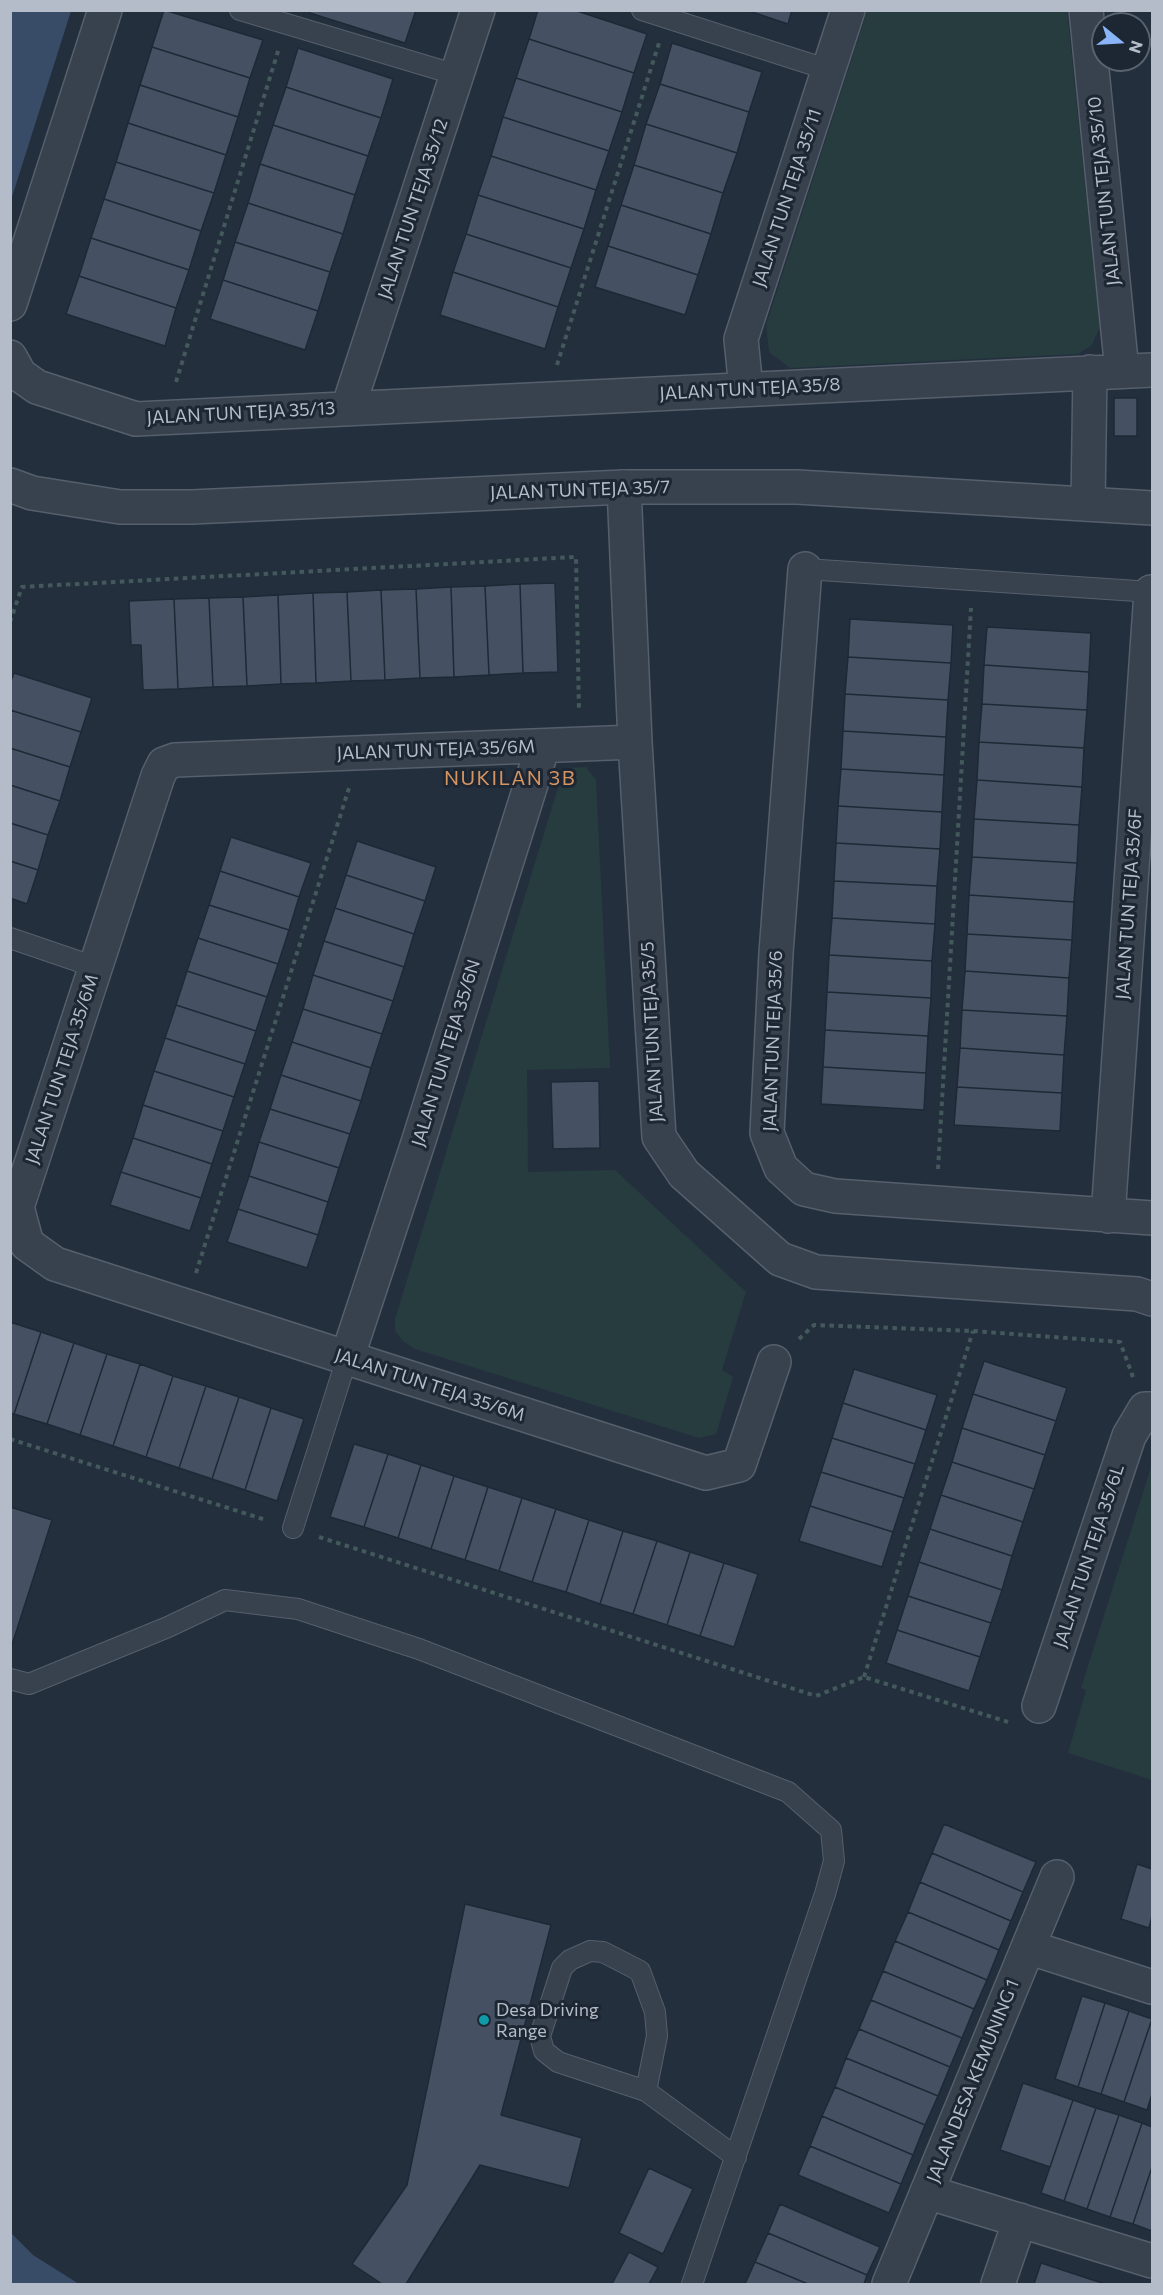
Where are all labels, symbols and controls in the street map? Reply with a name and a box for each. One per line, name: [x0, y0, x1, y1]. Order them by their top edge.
north arrow: [1091, 12, 1151, 72]
text: N: [1126, 38, 1148, 56]
street label: JALAN TUN TEJA 35/10: [1083, 95, 1125, 287]
street label: JALAN TUN TEJA 35/11: [748, 106, 826, 290]
street label: JALAN TUN TEJA 35/12: [374, 116, 452, 302]
street label: JALAN TUN TEJA 35/8: [659, 373, 841, 405]
street label: JALAN TUN TEJA 35/13: [146, 397, 336, 429]
street label: JALAN TUN TEJA 35/7: [490, 476, 670, 504]
street label: JALAN TUN TEJA 35/6M: [337, 736, 535, 764]
district label: NUKILAN 3B: [444, 766, 576, 790]
street label: JALAN TUN TEJA 35/6F: [1112, 808, 1146, 1000]
street label: JALAN TUN TEJA 35/5: [636, 941, 668, 1123]
street label: JALAN TUN TEJA 35/6: [759, 950, 787, 1132]
street label: JALAN TUN TEJA 35/6N: [407, 957, 485, 1149]
street label: JALAN TUN TEJA 35/6M: [21, 971, 103, 1167]
street label: JALAN TUN TEJA 35/6M: [332, 1344, 528, 1426]
street label: JALAN TUN TEJA 35/6L: [1049, 1462, 1129, 1650]
street label: JALAN DESA KEMUNING 1: [922, 1976, 1024, 2186]
place label: Desa Driving Range: [496, 1999, 599, 2042]
marker: Desa Driving Range: [477, 2013, 491, 2027]

